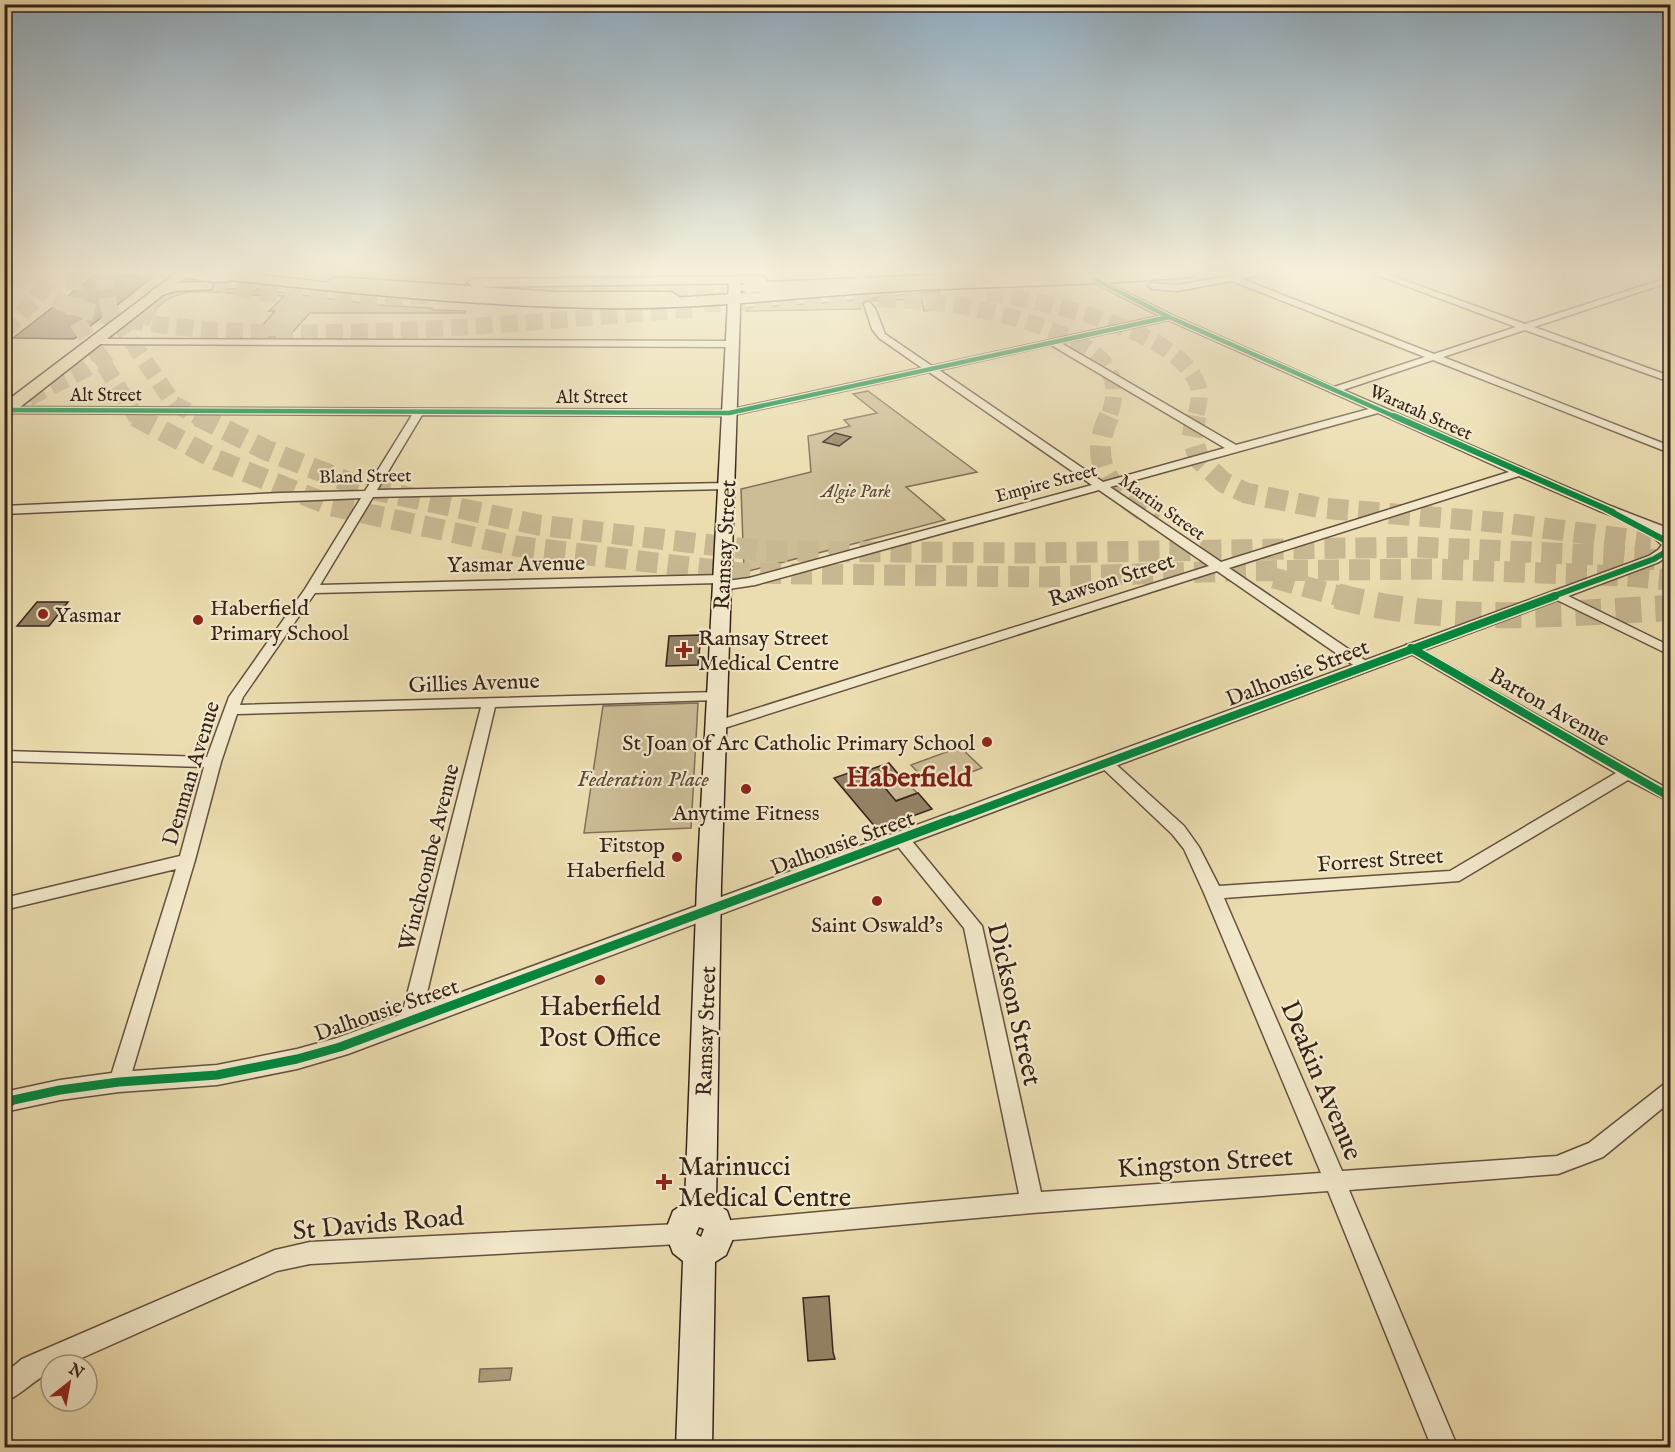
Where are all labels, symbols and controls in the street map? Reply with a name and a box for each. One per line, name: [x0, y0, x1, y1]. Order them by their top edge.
street label: Waratah Street: [1365, 380, 1475, 446]
street label: Alt Street: [69, 385, 142, 408]
street label: Alt Street: [555, 387, 628, 410]
street label: Empire Street: [993, 460, 1100, 509]
street label: Bland Street: [319, 465, 411, 490]
street label: Martin Street: [1113, 470, 1209, 546]
street label: Ramsay Street: [709, 479, 743, 611]
park label: Algie Park: [819, 481, 891, 504]
street label: Rawson Street: [1045, 547, 1179, 614]
street label: Yasmar Avenue: [447, 550, 585, 580]
place label: Haberfield Primary School: [210, 595, 349, 648]
place label: Yasmar: [55, 602, 121, 630]
marker: Yasmar: [36, 607, 50, 621]
marker: Haberfield Primary School: [191, 613, 205, 627]
place label: Ramsay Street Medical Centre: [698, 625, 839, 678]
street label: Dalhousie Street: [1222, 634, 1374, 714]
marker: Ramsay Street Medical Centre: [675, 641, 693, 659]
street label: Barton Avenue: [1483, 662, 1615, 754]
street label: Gillies Avenue: [408, 668, 540, 700]
street label: Denman Avenue: [157, 698, 227, 849]
place label: St Joan of Arc Catholic Primary School: [622, 730, 975, 758]
marker: St Joan of Arc Catholic Primary School: [980, 735, 994, 749]
street label: Winchcombe Avenue: [393, 761, 467, 954]
district label: Haberfield: [846, 761, 973, 796]
park label: Federation Place: [577, 766, 710, 794]
marker: Anytime Fitness: [739, 782, 753, 796]
place label: Anytime Fitness: [671, 800, 820, 828]
street label: Dalhousie Street: [767, 805, 919, 883]
place label: Fitstop Haberfield: [566, 832, 665, 885]
street label: Forrest Street: [1316, 843, 1445, 879]
marker: Fitstop Haberfield: [670, 850, 684, 864]
marker: Saint Oswald's: [870, 894, 884, 908]
place label: Saint Oswald's: [811, 912, 943, 940]
street label: Dickson Street: [978, 920, 1048, 1089]
street label: Ramsay Street: [691, 965, 723, 1097]
street label: Dalhousie Street: [311, 973, 463, 1049]
marker: Haberfield Post Office: [593, 973, 607, 987]
place label: Haberfield Post Office: [539, 991, 661, 1056]
street label: Deakin Avenue: [1271, 996, 1369, 1166]
street label: Kingston Street: [1116, 1141, 1294, 1187]
place label: Marinucci Medical Centre: [678, 1151, 851, 1216]
marker: Marinucci Medical Centre: [655, 1173, 673, 1191]
street label: St Davids Road: [291, 1201, 466, 1249]
north arrow: [39, 1353, 99, 1413]
text: N: [64, 1359, 87, 1384]

